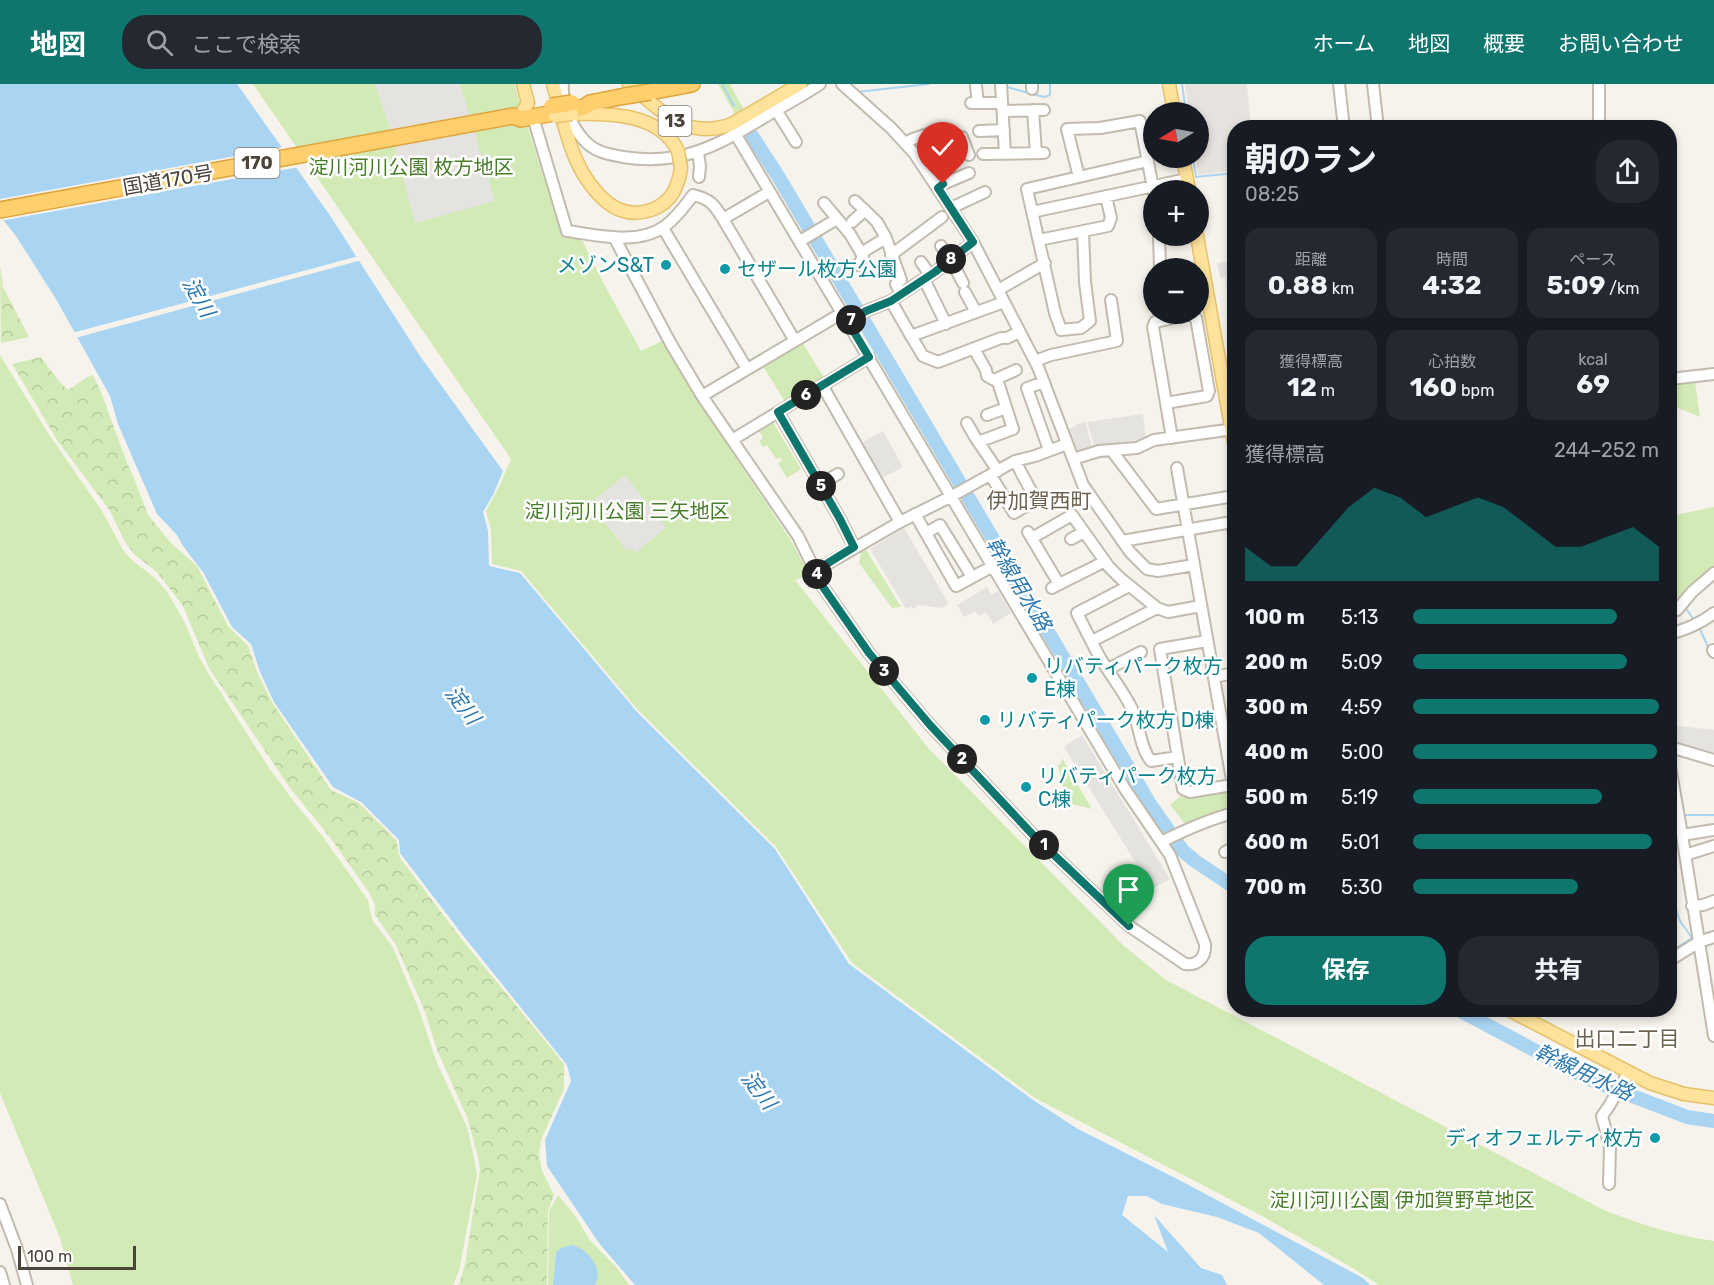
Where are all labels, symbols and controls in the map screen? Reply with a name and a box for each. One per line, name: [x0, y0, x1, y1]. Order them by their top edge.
search box: [122, 15, 542, 69]
icon: search: [143, 26, 176, 59]
text: 地図: [30, 28, 86, 61]
text: ここで検索: [191, 31, 301, 58]
text: ホーム: [1313, 31, 1375, 56]
text: 地図: [1408, 31, 1450, 56]
text: 概要: [1483, 31, 1525, 56]
text: お問い合わせ: [1558, 31, 1684, 56]
north arrow: [1143, 102, 1209, 168]
map controls: [1143, 102, 1209, 324]
road number: 13: [658, 106, 692, 136]
pin: [917, 122, 968, 184]
icon: check: [926, 131, 959, 164]
text: 朝のラン: [1245, 140, 1377, 179]
button: share: [1596, 140, 1659, 203]
road number: 170: [234, 148, 280, 178]
park label: 淀川河川公園 枚方地区: [309, 155, 513, 179]
street label: 国道170号: [121, 160, 215, 200]
button: +: [1143, 180, 1209, 246]
text: 08:25: [1245, 182, 1299, 206]
pin: 8: [936, 244, 966, 274]
text: 8: [946, 249, 956, 268]
text: 距離: [1295, 250, 1327, 269]
text: 時間: [1436, 250, 1468, 269]
text: ペース: [1569, 250, 1617, 269]
place label: メゾンS&T: [557, 253, 654, 277]
place label: セザール枚方公園: [737, 257, 897, 281]
marker: メゾンS&T: [659, 258, 673, 272]
button: −: [1143, 258, 1209, 324]
marker: セザール枚方公園: [718, 262, 732, 276]
text: 0.88: [1268, 270, 1328, 301]
text: 4:32: [1422, 270, 1482, 301]
text: 5:09: [1547, 270, 1605, 301]
water label: 淀川: [178, 273, 221, 323]
text: km: [1328, 279, 1354, 298]
text: /km: [1605, 279, 1639, 298]
pin: 7: [836, 305, 866, 335]
text: 7: [846, 310, 856, 329]
text: kcal: [1578, 350, 1608, 369]
text: 獲得標高: [1279, 352, 1343, 371]
text: 心拍数: [1428, 352, 1476, 371]
text: 69: [1576, 369, 1610, 400]
text: 12: [1287, 372, 1317, 403]
text: 160: [1410, 372, 1457, 403]
pin: 6: [791, 380, 821, 410]
text: m: [1317, 381, 1335, 400]
text: bpm: [1457, 381, 1494, 400]
text: 6: [801, 385, 811, 404]
text: 244–252 m: [1554, 438, 1659, 462]
text: 獲得標高: [1245, 442, 1325, 466]
pin: 5: [806, 471, 836, 501]
text: 5: [816, 476, 826, 495]
district label: 伊加賀西町: [987, 488, 1092, 513]
park label: 淀川河川公園 三矢地区: [525, 499, 729, 523]
water label: 幹線用水路: [981, 533, 1058, 637]
pin: 4: [802, 559, 832, 589]
text: 4: [812, 564, 822, 583]
text: 100 m: [1245, 605, 1305, 629]
text: 5:13: [1341, 605, 1379, 629]
text: 200 m: [1245, 650, 1308, 674]
text: 5:09: [1341, 650, 1383, 674]
place label: リバティパーク枚方 E棟: [1044, 654, 1223, 701]
pin: 3: [869, 656, 899, 686]
text: 3: [879, 661, 889, 680]
marker: リバティパーク枚方 E棟: [1025, 671, 1039, 685]
water label: 淀川: [440, 681, 487, 731]
text: 300 m: [1245, 695, 1308, 719]
text: 4:59: [1341, 695, 1382, 719]
place label: リバティパーク枚方 D棟: [997, 708, 1214, 732]
marker: リバティパーク枚方 D棟: [978, 713, 992, 727]
text: 400 m: [1245, 740, 1308, 764]
text: 5:00: [1341, 740, 1383, 764]
pin: 2: [947, 744, 977, 774]
text: 2: [957, 749, 967, 768]
place label: リバティパーク枚方 C棟: [1038, 764, 1217, 811]
marker: リバティパーク枚方 C棟: [1019, 780, 1033, 794]
text: 500 m: [1245, 785, 1308, 809]
text: 5:19: [1341, 785, 1378, 809]
pin: 1: [1029, 830, 1059, 860]
text: 600 m: [1245, 830, 1308, 854]
text: 5:01: [1341, 830, 1379, 854]
text: 1: [1040, 835, 1048, 854]
pin: [1103, 864, 1154, 926]
icon: arrive: [1112, 873, 1145, 906]
text: 700 m: [1245, 875, 1306, 899]
text: 5:30: [1341, 875, 1383, 899]
button: 保存: [1245, 936, 1446, 1005]
button: 共有: [1458, 936, 1659, 1005]
district label: 出口二丁目: [1575, 1026, 1680, 1051]
water label: 幹線用水路: [1531, 1038, 1639, 1106]
water label: 淀川: [736, 1066, 783, 1116]
place label: ディオフェルティ枚方: [1446, 1126, 1643, 1150]
marker: ディオフェルティ枚方: [1648, 1131, 1662, 1145]
park label: 淀川河川公園 伊加賀野草地区: [1270, 1188, 1534, 1212]
scale bar: [18, 1243, 136, 1270]
text: 100 m: [27, 1247, 72, 1266]

